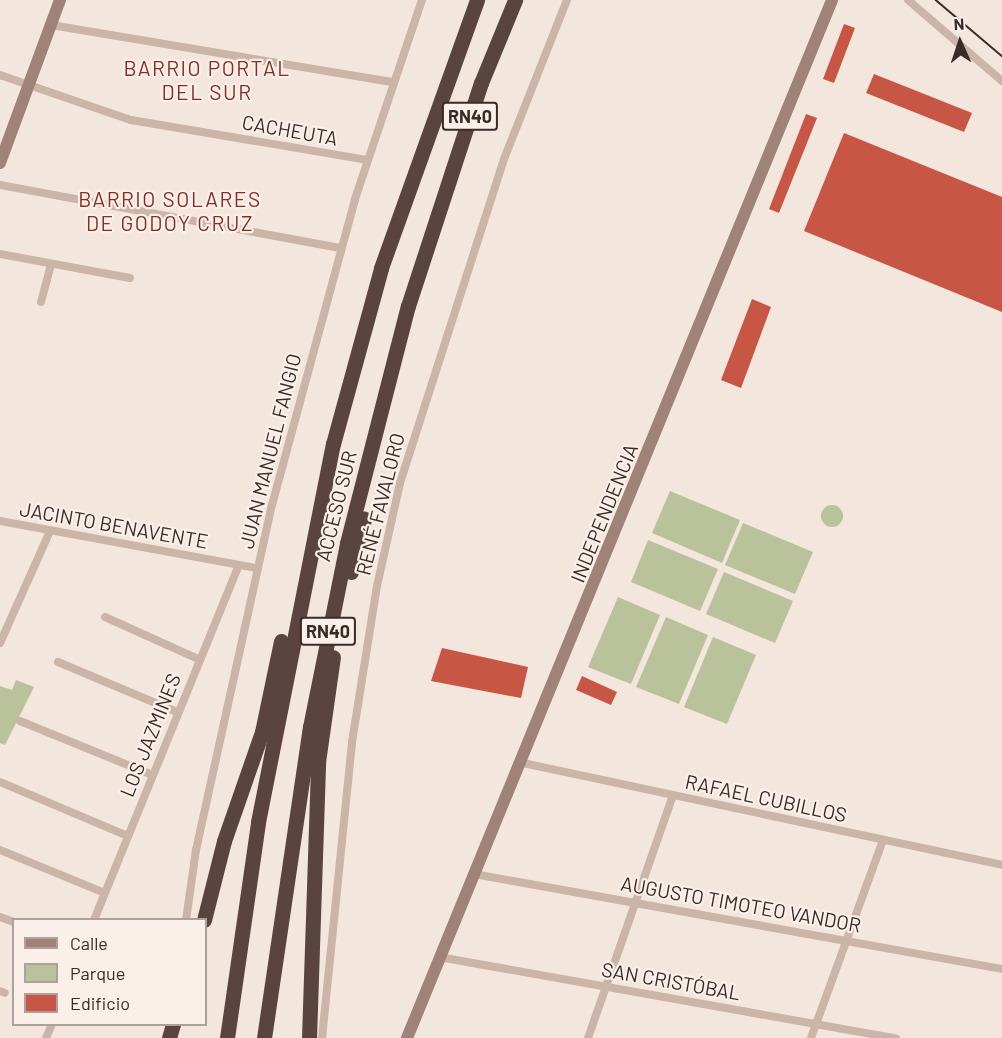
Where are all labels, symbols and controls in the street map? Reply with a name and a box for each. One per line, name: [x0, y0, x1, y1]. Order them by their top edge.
north arrow: [930, 12, 990, 72]
text: N: [953, 14, 965, 33]
district label: BARRIO PORTAL DEL SUR: [123, 55, 291, 105]
road number: RN40: [442, 101, 498, 131]
street label: CACHEUTA: [240, 110, 340, 150]
district label: BARRIO SOLARES DE GODOY CRUZ: [78, 186, 262, 236]
street label: JUAN MANUEL FANGIO: [234, 351, 306, 551]
street label: RENÉ FAVALORO: [351, 430, 409, 578]
street label: INDEPENDENCIA: [565, 440, 643, 586]
street label: ACCESO SUR: [311, 448, 361, 564]
street label: JACINTO BENAVENTE: [18, 497, 210, 553]
road number: RN40: [300, 616, 356, 646]
street label: LOS JAZMINES: [114, 670, 186, 800]
street label: RAFAEL CUBILLOS: [683, 769, 849, 827]
street label: AUGUSTO TIMOTEO VANDOR: [619, 871, 863, 937]
legend: [12, 918, 207, 1026]
text: Calle: [70, 932, 108, 954]
street label: SAN CRISTÓBAL: [600, 957, 742, 1005]
text: Parque: [70, 962, 125, 984]
text: Edificio: [70, 992, 130, 1014]

